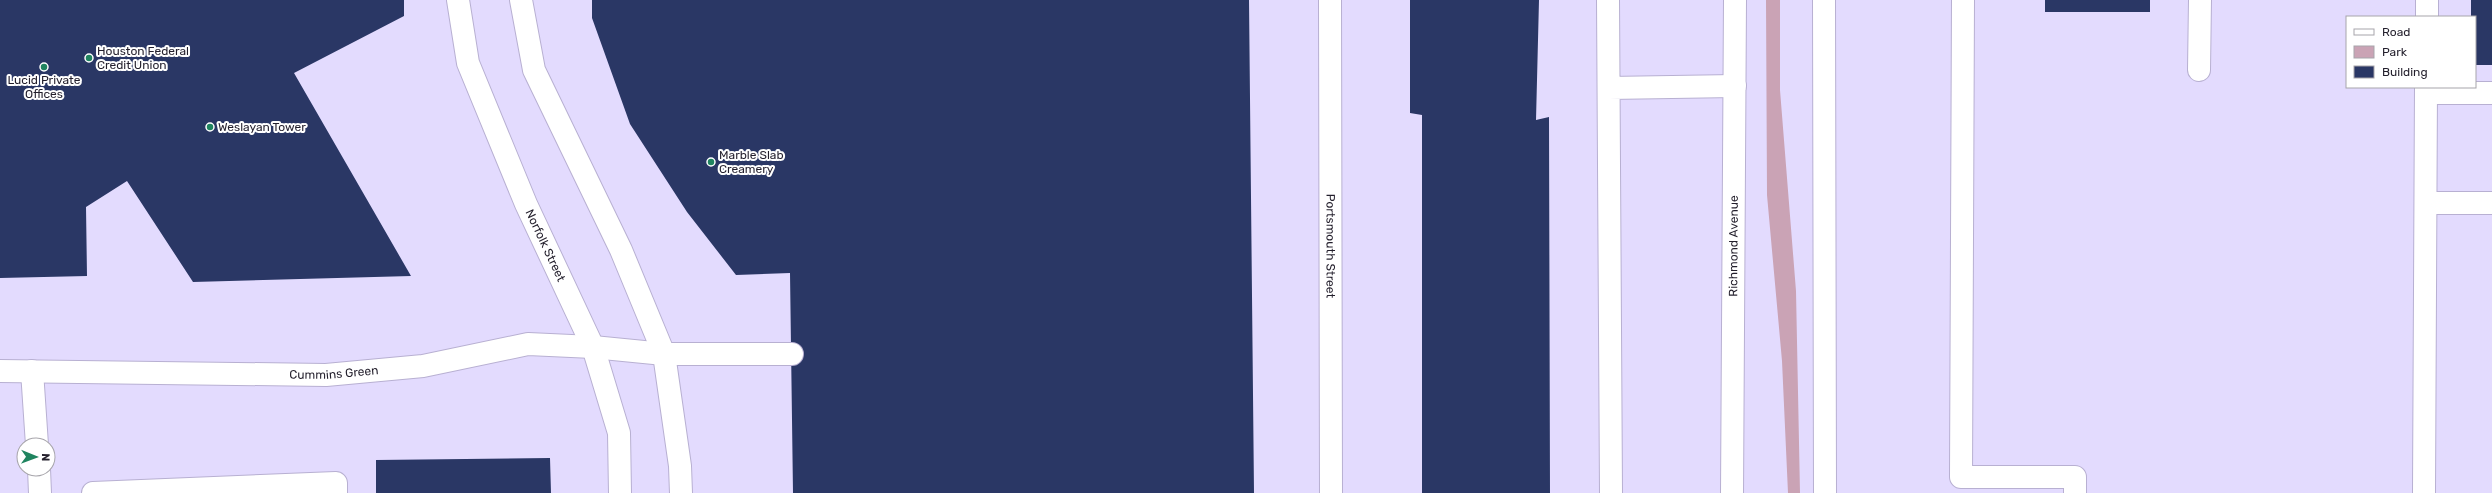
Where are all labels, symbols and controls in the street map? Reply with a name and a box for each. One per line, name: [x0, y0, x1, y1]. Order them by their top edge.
legend: [2346, 16, 2476, 88]
text: Road: [2382, 25, 2410, 39]
place label: Houston Federal Credit Union: [97, 44, 189, 72]
text: Park: [2382, 45, 2408, 59]
marker: Houston Federal Credit Union: [84, 53, 94, 63]
marker: Lucid Private Offices: [39, 62, 49, 72]
text: Building: [2382, 65, 2428, 79]
place label: Lucid Private Offices: [8, 73, 81, 101]
place label: Weslayan Tower: [218, 120, 306, 134]
marker: Weslayan Tower: [205, 122, 215, 132]
place label: Marble Slab Creamery: [719, 148, 784, 176]
marker: Marble Slab Creamery: [706, 157, 716, 167]
street label: Portsmouth Street: [1323, 194, 1338, 299]
street label: Richmond Avenue: [1726, 195, 1741, 297]
street label: Norfolk Street: [523, 207, 568, 284]
street label: Cummins Green: [289, 363, 379, 382]
north arrow: [16, 437, 56, 477]
text: N: [39, 453, 52, 461]

